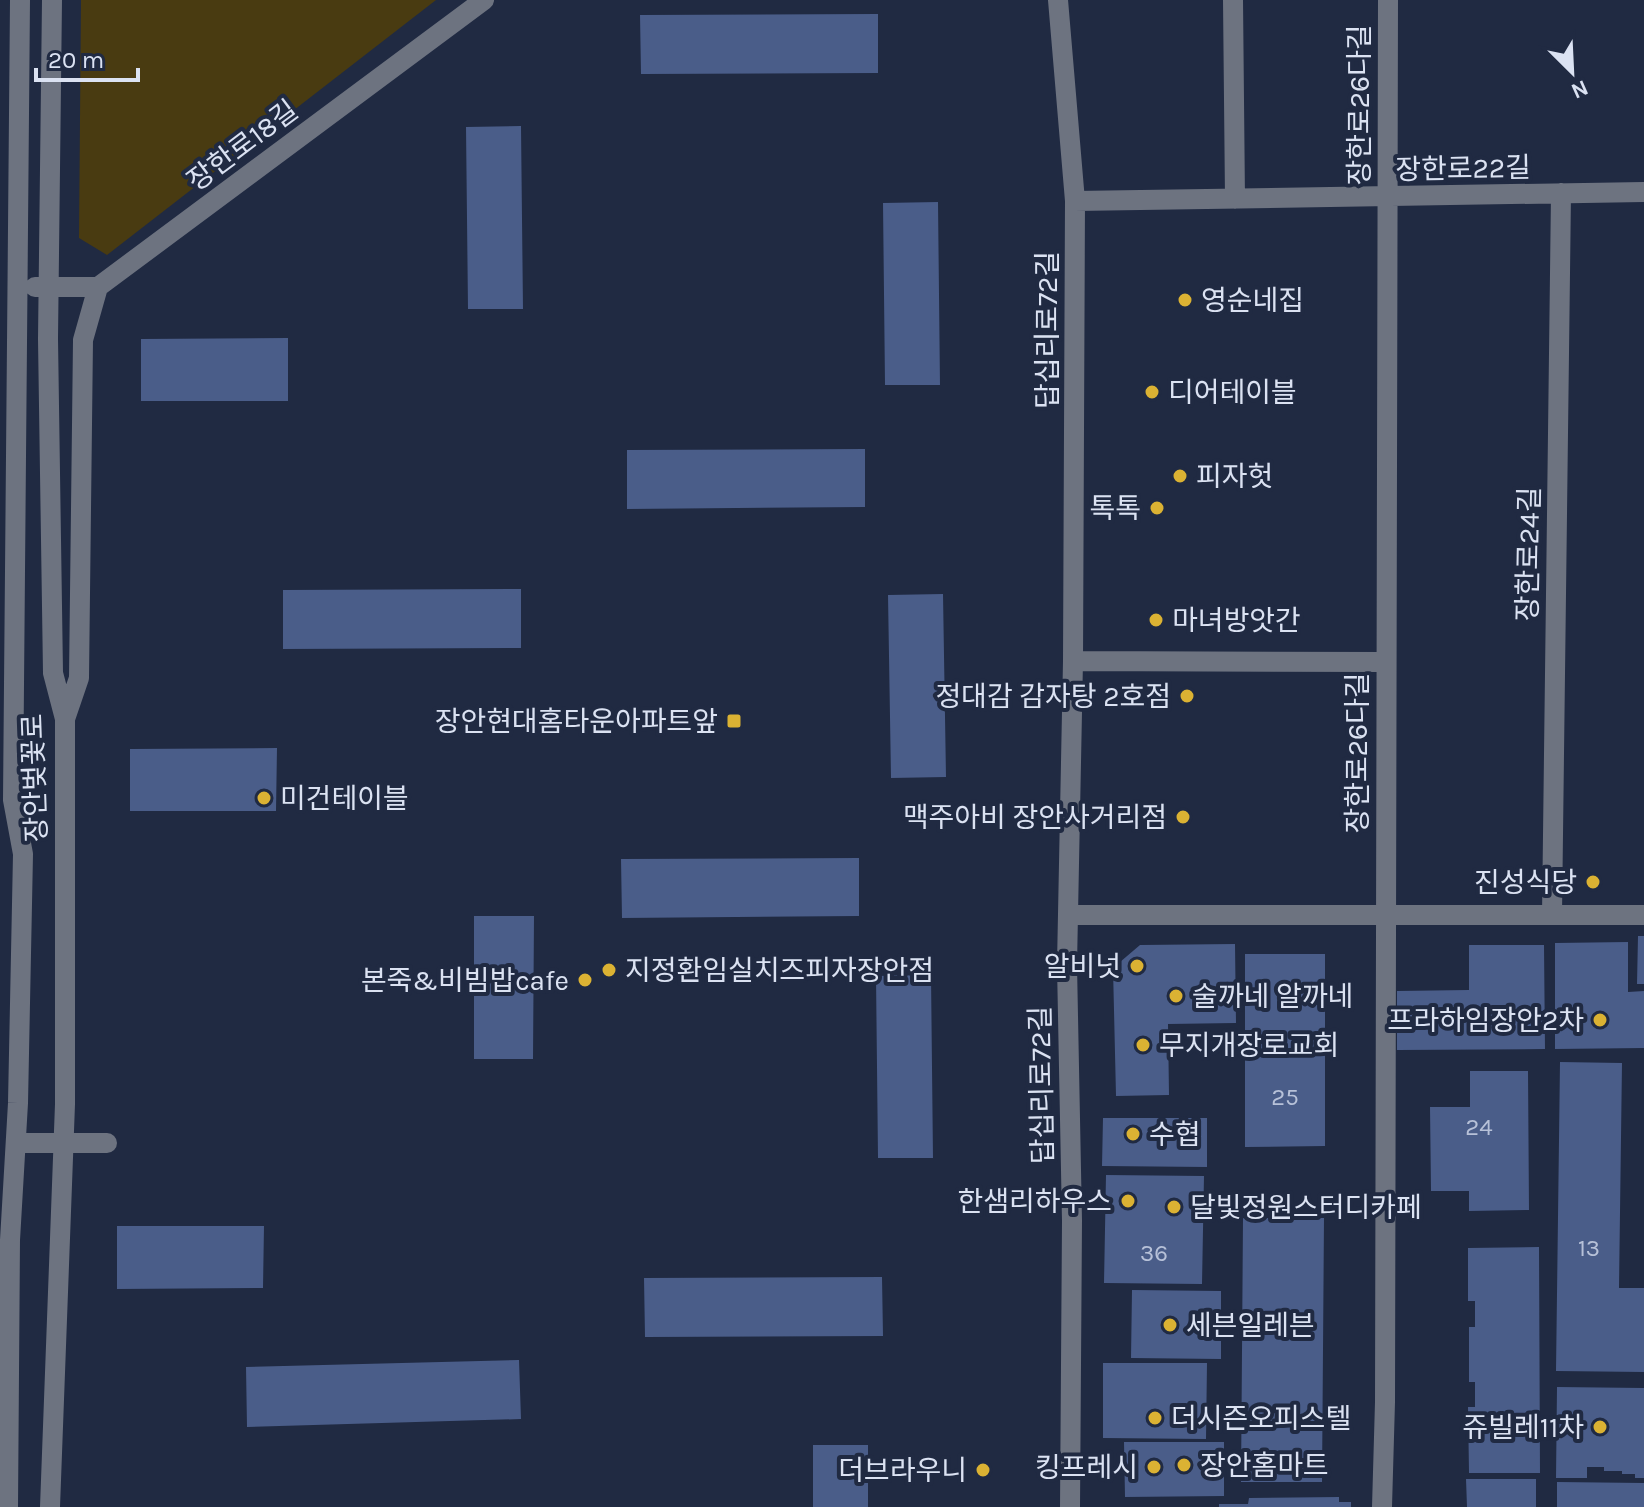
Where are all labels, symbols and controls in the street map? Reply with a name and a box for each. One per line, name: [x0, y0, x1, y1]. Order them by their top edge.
street label: 장한로26다길: [1343, 24, 1376, 186]
scale bar: [36, 32, 138, 82]
north arrow: [1532, 32, 1612, 112]
text: 20 m: [48, 46, 104, 74]
text: N: [1567, 74, 1592, 104]
street label: 장한로18길: [181, 93, 304, 198]
street label: 장한로22길: [1395, 151, 1531, 186]
street label: 답십리로72길: [1031, 251, 1064, 409]
place label: 영순네집: [1201, 284, 1304, 317]
marker: 영순네집: [1176, 291, 1194, 309]
place label: 디어테이블: [1168, 376, 1297, 409]
marker: 디어테이블: [1143, 383, 1161, 401]
place label: 피자헛: [1196, 460, 1273, 493]
marker: 피자헛: [1171, 467, 1189, 485]
street label: 장한로24길: [1511, 486, 1546, 622]
place label: 톡톡: [1089, 492, 1141, 525]
marker: 톡톡: [1148, 499, 1166, 517]
place label: 마녀방앗간: [1172, 604, 1301, 637]
marker: 마녀방앗간: [1147, 611, 1165, 629]
street label: 장한로26다길: [1341, 672, 1374, 834]
place label: 정대감 감자탕 2호점: [935, 680, 1171, 713]
marker: 정대감 감자탕 2호점: [1178, 687, 1196, 705]
place label: 장안현대홈타운아파트앞: [435, 705, 718, 738]
marker: 장안현대홈타운아파트앞: [725, 712, 743, 730]
street label: 장안벚꽃로: [16, 713, 53, 843]
place label: 미건테이블: [280, 782, 409, 815]
marker: 미건테이블: [255, 789, 273, 807]
place label: 맥주아비 장안사거리점: [903, 801, 1167, 834]
marker: 맥주아비 장안사거리점: [1174, 808, 1192, 826]
place label: 진성식당: [1474, 866, 1577, 899]
marker: 진성식당: [1584, 873, 1602, 891]
place label: 알비넛: [1044, 950, 1121, 983]
place label: 지정환임실치즈피자장안점: [625, 954, 934, 987]
marker: 알비넛: [1128, 957, 1146, 975]
marker: 지정환임실치즈피자장안점: [600, 961, 618, 979]
place label: 본죽&비빔밥cafe: [361, 964, 569, 997]
marker: 본죽&비빔밥cafe: [576, 971, 594, 989]
place label: 술까네 알까네: [1192, 980, 1353, 1013]
marker: 술까네 알까네: [1167, 987, 1185, 1005]
place label: 프라하임장안2차: [1387, 1004, 1584, 1037]
street label: 답십리로72길: [1024, 1006, 1059, 1164]
marker: 프라하임장안2차: [1591, 1011, 1609, 1029]
place label: 무지개장로교회: [1159, 1029, 1339, 1062]
marker: 무지개장로교회: [1134, 1036, 1152, 1054]
house number: 25: [1271, 1083, 1299, 1111]
house number: 24: [1465, 1113, 1493, 1141]
place label: 수협: [1149, 1118, 1201, 1151]
marker: 수협: [1124, 1125, 1142, 1143]
place label: 한샘리하우스: [957, 1185, 1112, 1218]
place label: 달빛정원스터디카페: [1190, 1191, 1422, 1224]
marker: 한샘리하우스: [1119, 1192, 1137, 1210]
marker: 달빛정원스터디카페: [1165, 1198, 1183, 1216]
house number: 13: [1578, 1234, 1600, 1262]
house number: 36: [1140, 1239, 1168, 1267]
place label: 세븐일레븐: [1186, 1309, 1315, 1342]
marker: 세븐일레븐: [1161, 1316, 1179, 1334]
place label: 더시즌오피스텔: [1171, 1402, 1351, 1435]
marker: 더시즌오피스텔: [1146, 1409, 1164, 1427]
place label: 쥬빌레11차: [1462, 1411, 1584, 1444]
marker: 쥬빌레11차: [1591, 1418, 1609, 1436]
place label: 장안홈마트: [1200, 1449, 1329, 1482]
place label: 킹프레시: [1035, 1451, 1138, 1484]
place label: 더브라우니: [838, 1454, 967, 1487]
marker: 장안홈마트: [1175, 1456, 1193, 1474]
marker: 킹프레시: [1145, 1458, 1163, 1476]
marker: 더브라우니: [974, 1461, 992, 1479]

